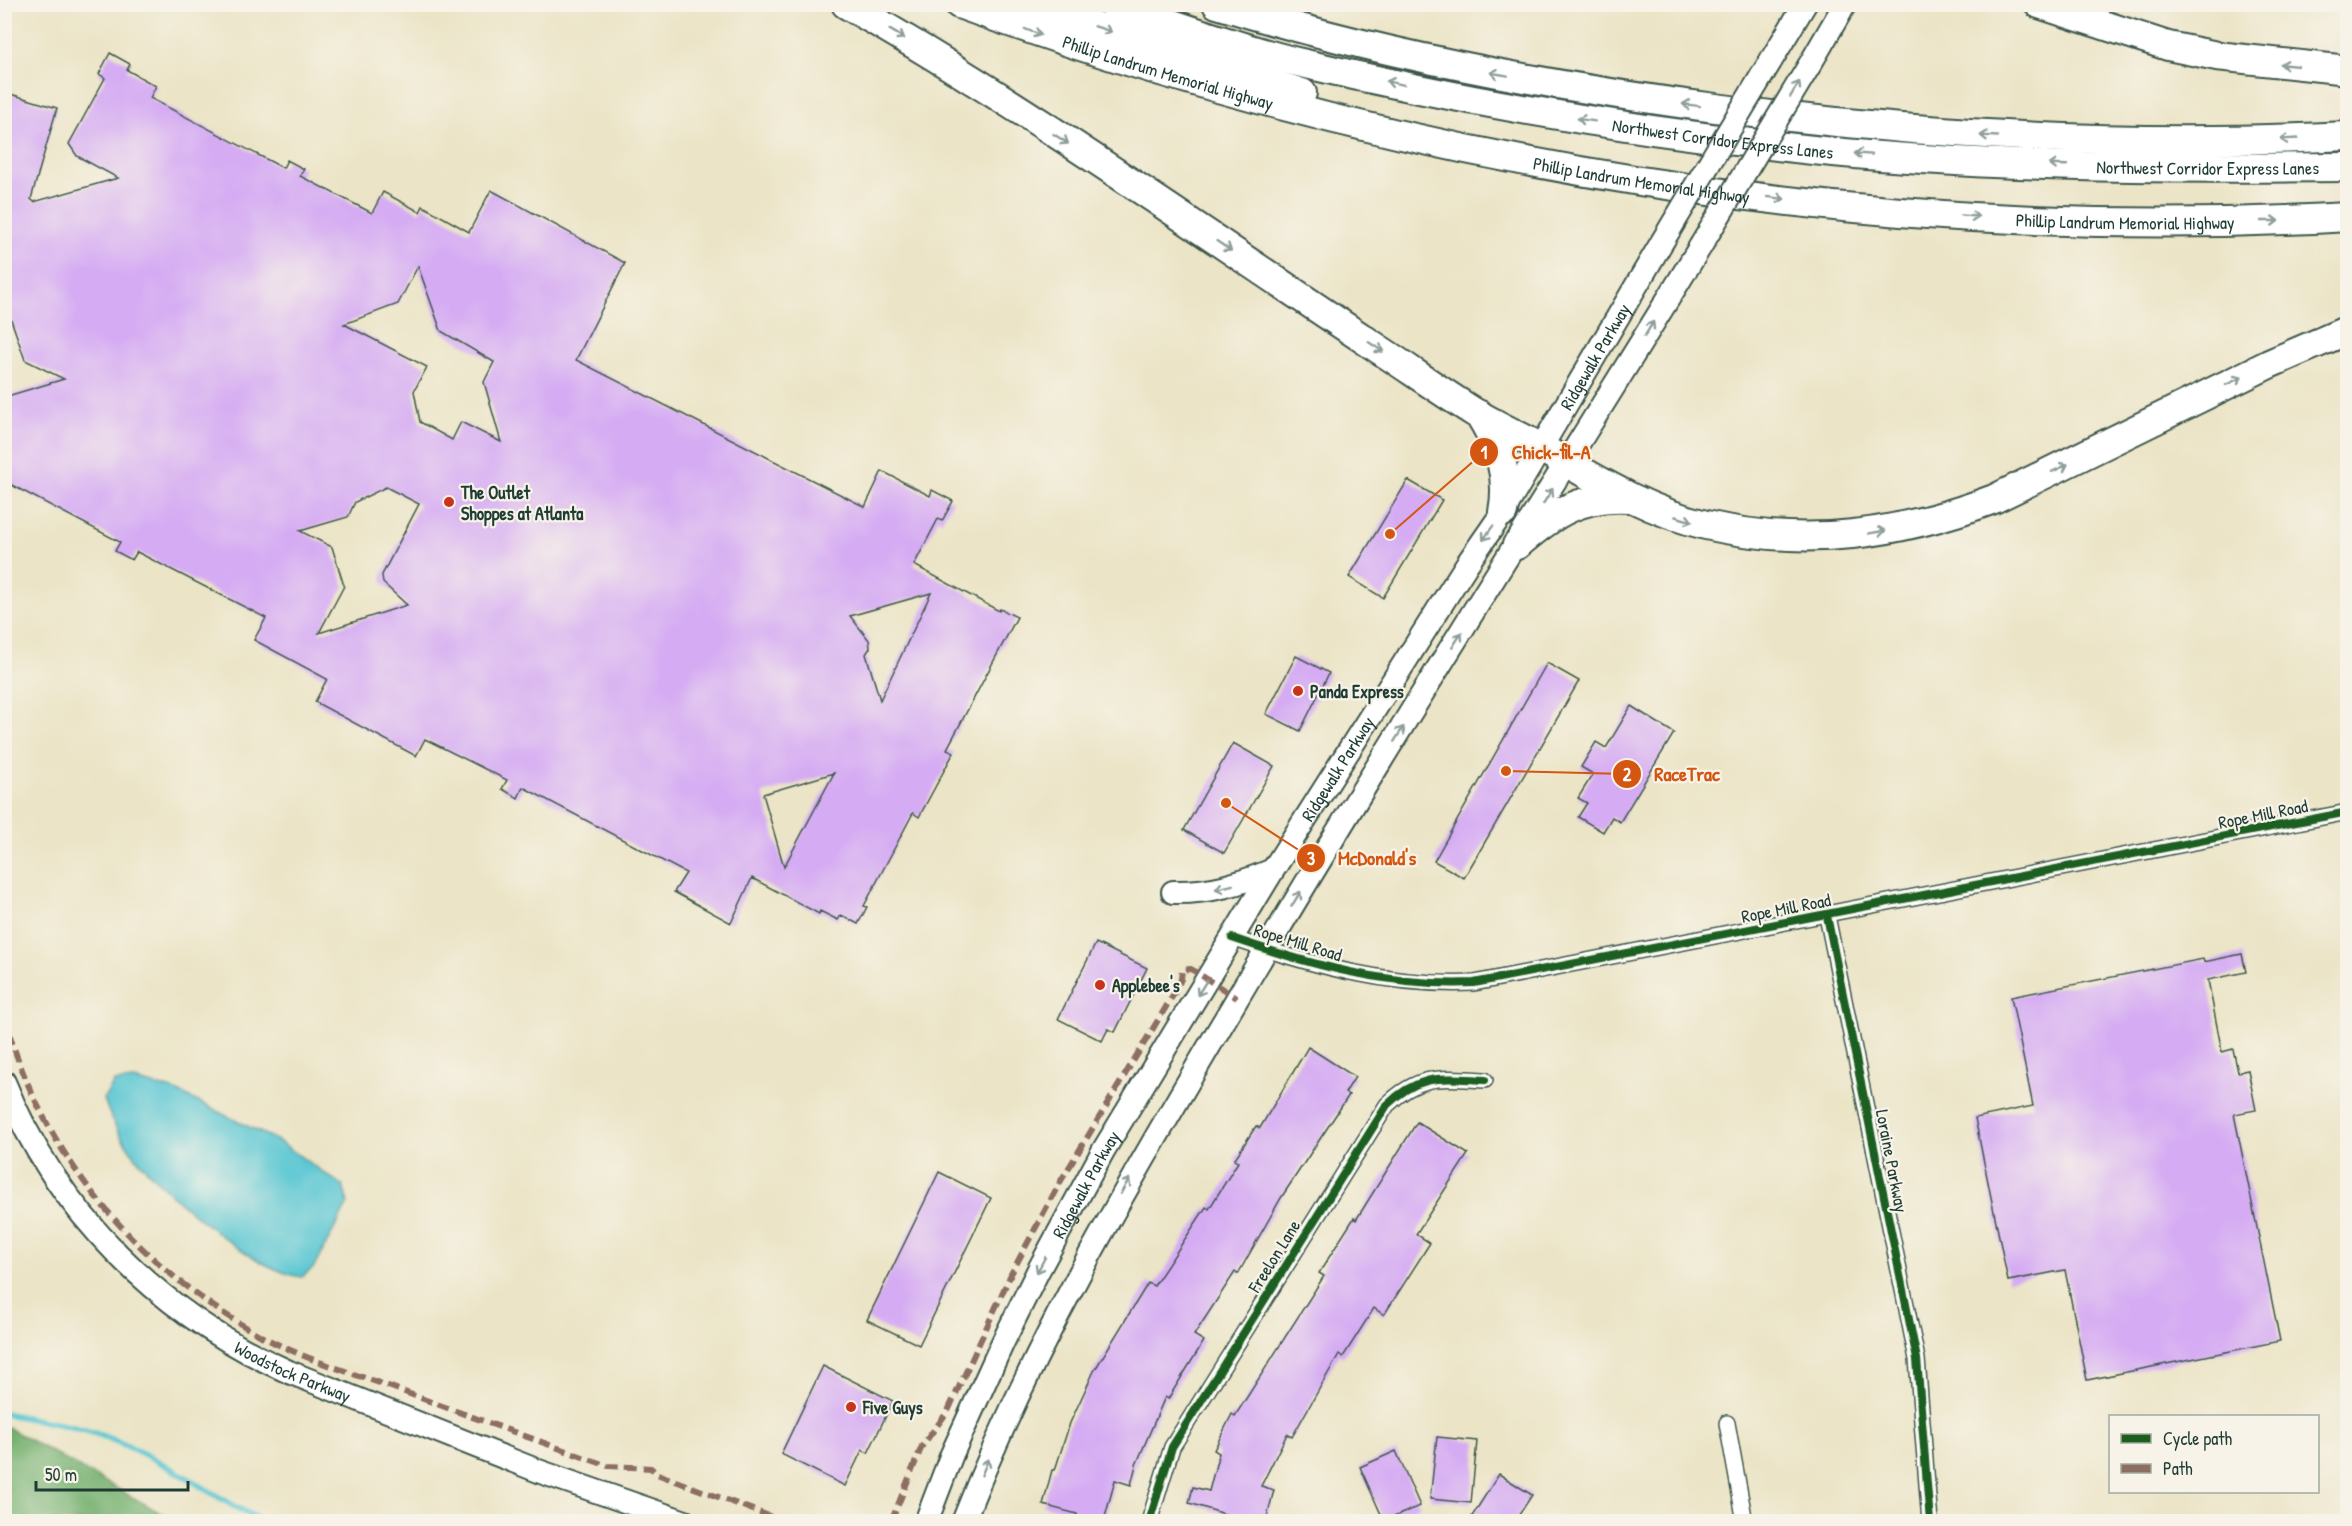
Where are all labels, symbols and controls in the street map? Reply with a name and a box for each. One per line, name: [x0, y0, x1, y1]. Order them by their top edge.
one-way arrow: [1093, 24, 1112, 35]
one-way arrow: [1024, 27, 1042, 38]
one-way arrow: [888, 28, 905, 40]
street label: Phillip Landrum Memorial Highway: [1059, 28, 1277, 115]
one-way arrow: [2280, 59, 2300, 70]
one-way arrow: [1489, 68, 1509, 79]
one-way arrow: [1386, 77, 1405, 88]
one-way arrow: [1790, 81, 1802, 98]
one-way arrow: [1681, 100, 1701, 111]
street label: Northwest Corridor Express Lanes: [1611, 112, 1835, 164]
one-way arrow: [1577, 115, 1597, 126]
one-way arrow: [1980, 130, 2000, 141]
one-way arrow: [1052, 133, 1069, 145]
one-way arrow: [2280, 134, 2300, 145]
one-way arrow: [1854, 148, 1874, 159]
street label: Phillip Landrum Memorial Highway: [1531, 150, 1752, 209]
street label: Northwest Corridor Express Lanes: [2096, 154, 2319, 180]
one-way arrow: [2049, 159, 2069, 170]
one-way arrow: [1765, 193, 1785, 204]
street label: Phillip Landrum Memorial Highway: [2015, 207, 2235, 235]
one-way arrow: [1959, 210, 1979, 221]
one-way arrow: [2259, 215, 2279, 227]
one-way arrow: [1215, 240, 1232, 252]
street label: Ridgewalk Parkway: [1554, 298, 1636, 414]
one-way arrow: [1644, 321, 1656, 338]
one-way arrow: [1368, 341, 1384, 353]
one-way arrow: [2225, 375, 2243, 386]
callout: Chick-fil-A: [1469, 433, 1602, 471]
text: Chick-fil-A: [1511, 438, 1591, 465]
text: 1: [1481, 440, 1488, 465]
one-way arrow: [2050, 462, 2068, 474]
place label: The Outlet Shoppes at Atlanta: [460, 480, 584, 527]
one-way arrow: [1541, 487, 1554, 504]
marker: The Outlet Shoppes at Atlanta: [442, 495, 456, 509]
one-way arrow: [1674, 514, 1693, 525]
one-way arrow: [1482, 525, 1494, 541]
one-way arrow: [1866, 526, 1886, 537]
one-way arrow: [1452, 632, 1464, 649]
place label: Panda Express: [1310, 679, 1404, 705]
marker: Panda Express: [1291, 684, 1305, 698]
street label: Ridgewalk Parkway: [1295, 711, 1380, 826]
one-way arrow: [1393, 726, 1405, 743]
callout: RaceTrac: [1612, 755, 1731, 793]
text: RaceTrac: [1654, 760, 1721, 787]
text: 2: [1623, 762, 1632, 787]
street label: Rope Mill Road: [2216, 793, 2310, 835]
callout: McDonald's: [1296, 839, 1428, 877]
text: McDonald's: [1338, 844, 1416, 871]
text: 3: [1307, 846, 1315, 871]
one-way arrow: [1215, 882, 1234, 894]
street label: Rope Mill Road: [1739, 887, 1833, 929]
one-way arrow: [1290, 891, 1302, 908]
street label: Rope Mill Road: [1251, 917, 1345, 967]
place label: Applebee's: [1112, 973, 1180, 999]
marker: Applebee's: [1093, 978, 1107, 992]
one-way arrow: [1195, 979, 1207, 996]
street label: Loraine Parkway: [1870, 1107, 1914, 1215]
street label: Ridgewalk Parkway: [1046, 1125, 1125, 1242]
one-way arrow: [1120, 1178, 1132, 1195]
street label: Freelon Lane: [1241, 1215, 1306, 1298]
one-way arrow: [1034, 1256, 1046, 1274]
street label: Woodstock Parkway: [230, 1334, 355, 1408]
place label: Five Guys: [862, 1395, 923, 1421]
marker: Five Guys: [844, 1400, 858, 1414]
legend: [2109, 1415, 2319, 1493]
text: Cycle path: [2163, 1426, 2233, 1451]
scale bar: [36, 1454, 188, 1492]
text: Path: [2163, 1456, 2193, 1481]
one-way arrow: [980, 1459, 991, 1477]
text: 50 m: [45, 1462, 77, 1487]

